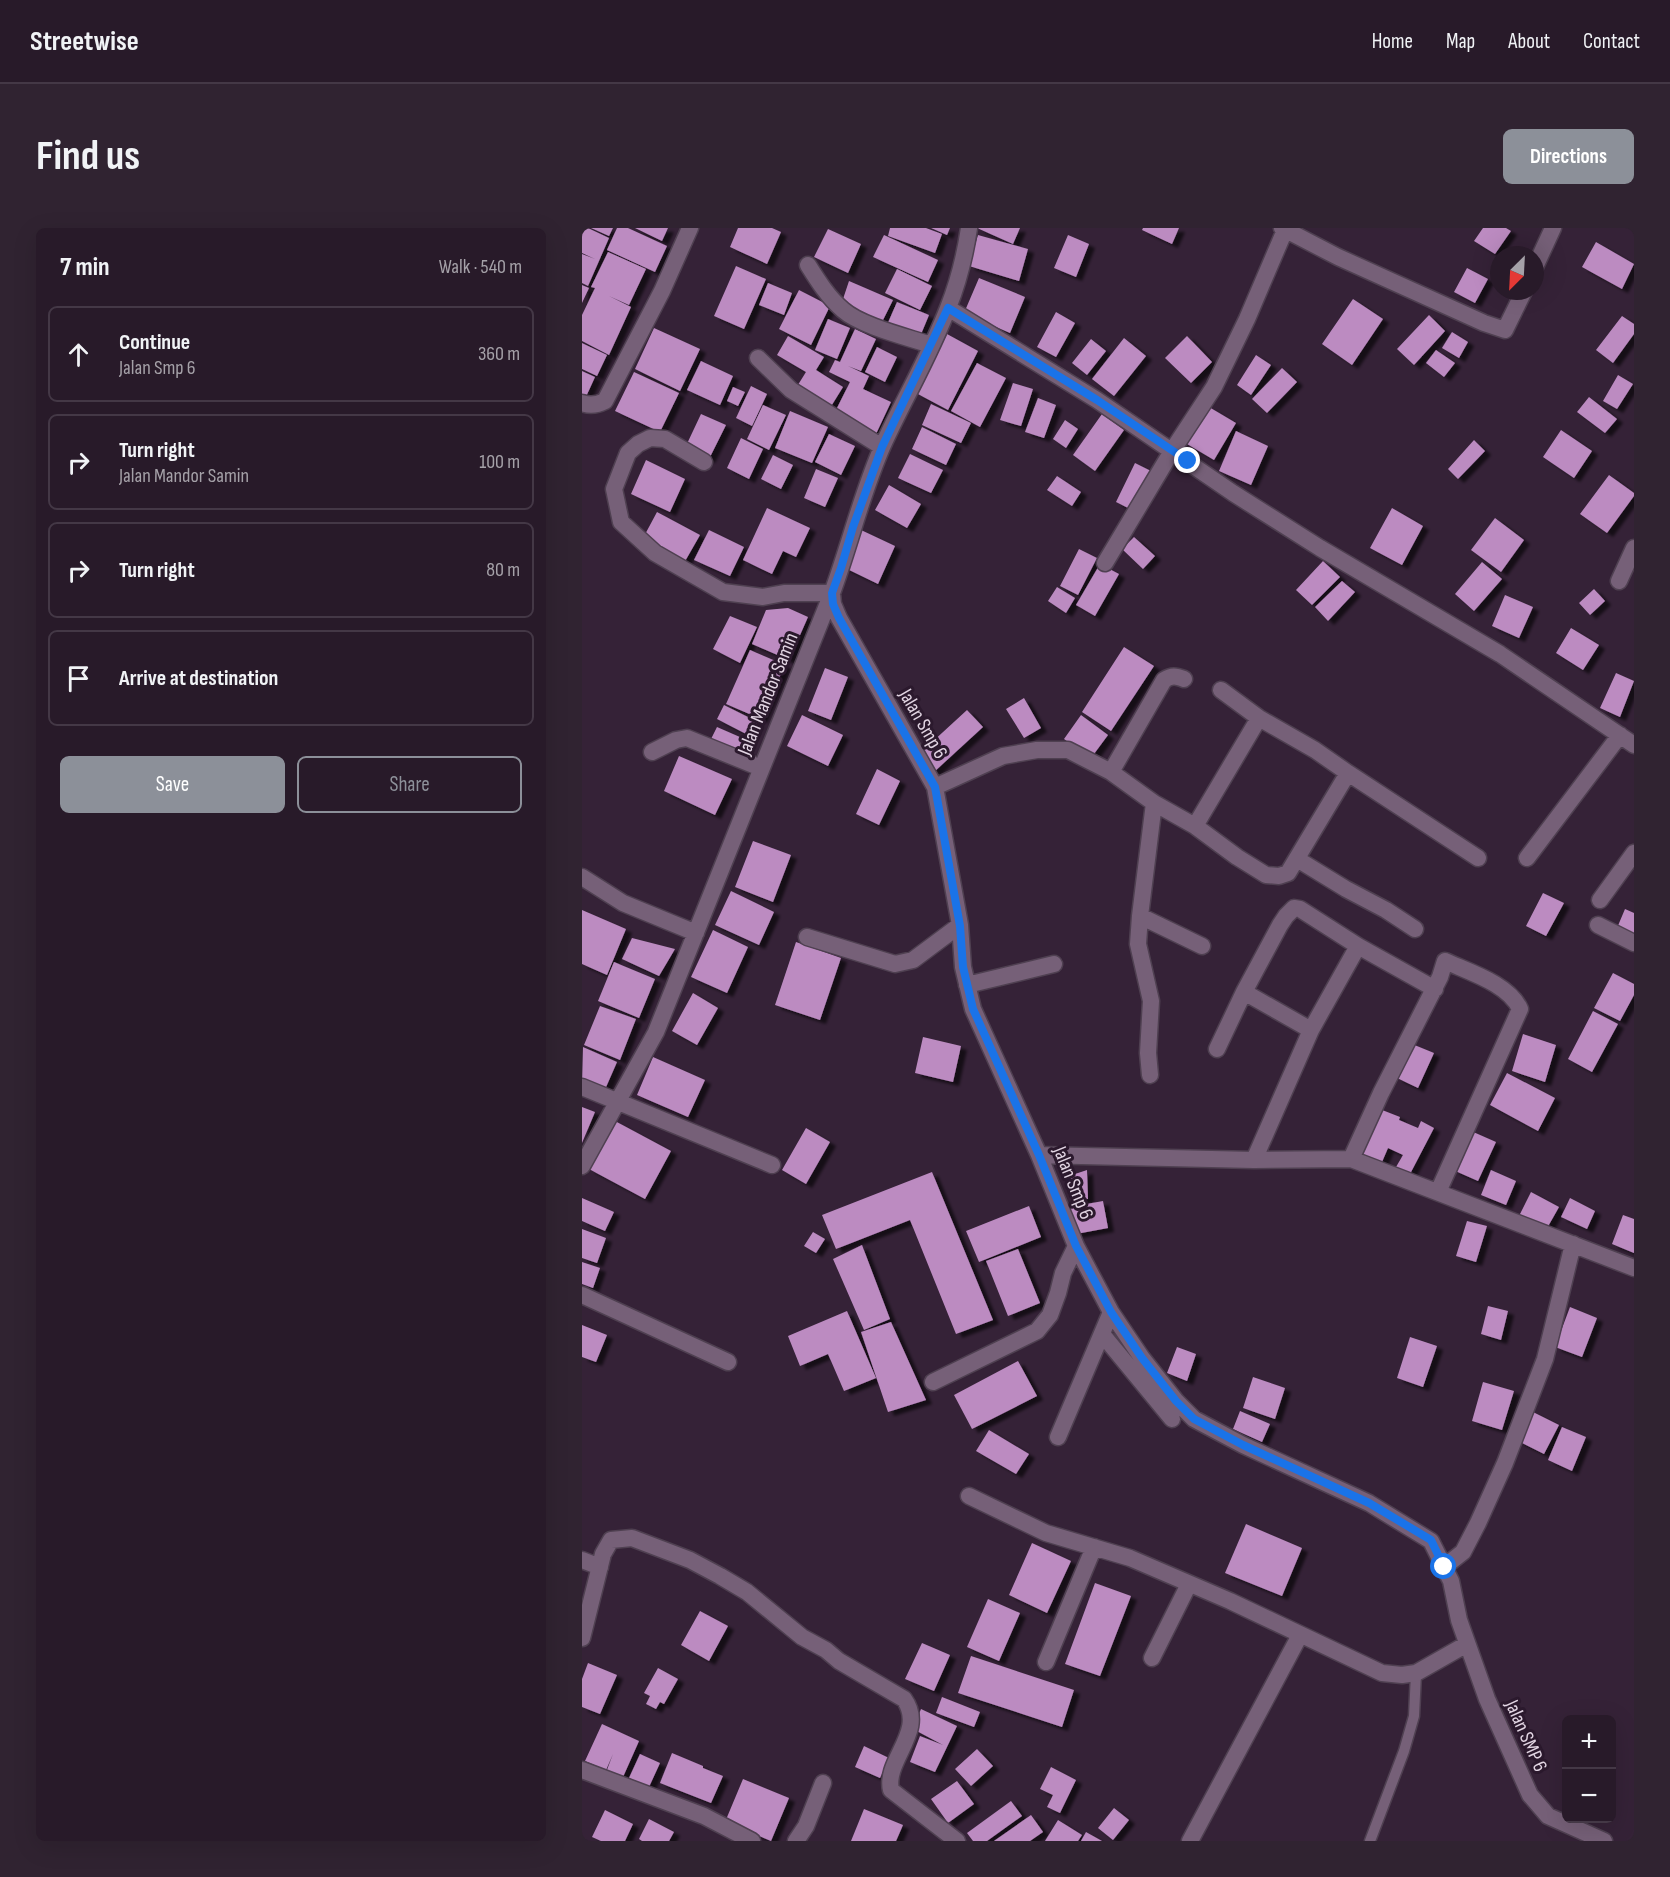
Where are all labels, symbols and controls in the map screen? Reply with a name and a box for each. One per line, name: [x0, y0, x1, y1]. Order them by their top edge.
text: Streetwise: [30, 25, 139, 58]
text: Home: [1372, 29, 1413, 54]
text: Map: [1446, 29, 1475, 54]
text: About: [1508, 29, 1550, 54]
text: Contact: [1583, 29, 1640, 54]
button: Directions: [1503, 129, 1634, 184]
text: Find us: [36, 131, 140, 182]
north arrow: [1490, 246, 1544, 300]
text: 7 min: [60, 252, 109, 283]
text: Walk · 540 m: [439, 255, 522, 279]
text: Continue: [119, 329, 190, 356]
icon: ahead: [62, 338, 95, 371]
text: 360 m: [478, 342, 520, 366]
text: Jalan Smp 6: [119, 356, 196, 380]
text: Turn right: [119, 437, 195, 464]
icon: right: [62, 446, 95, 479]
route end: [1174, 447, 1200, 473]
text: 100 m: [479, 450, 520, 474]
text: Jalan Mandor Samin: [119, 464, 249, 488]
icon: right: [62, 554, 95, 587]
text: Turn right: [119, 557, 195, 584]
text: 80 m: [486, 558, 520, 582]
street label: Jalan Mandor Samin: [732, 629, 803, 760]
icon: arrive: [62, 662, 95, 695]
text: Arrive at destination: [119, 665, 278, 692]
street label: Jalan Smp 6: [893, 684, 953, 763]
button: Save: [60, 756, 285, 813]
button: Share: [297, 756, 522, 813]
street label: Jalan Smp 6: [1047, 1142, 1098, 1223]
route start: [1430, 1553, 1456, 1579]
street label: Jalan SMP 6: [1499, 1696, 1552, 1775]
map controls: [1562, 1715, 1616, 1823]
button: +: [1562, 1715, 1616, 1769]
button: −: [1562, 1769, 1616, 1823]

